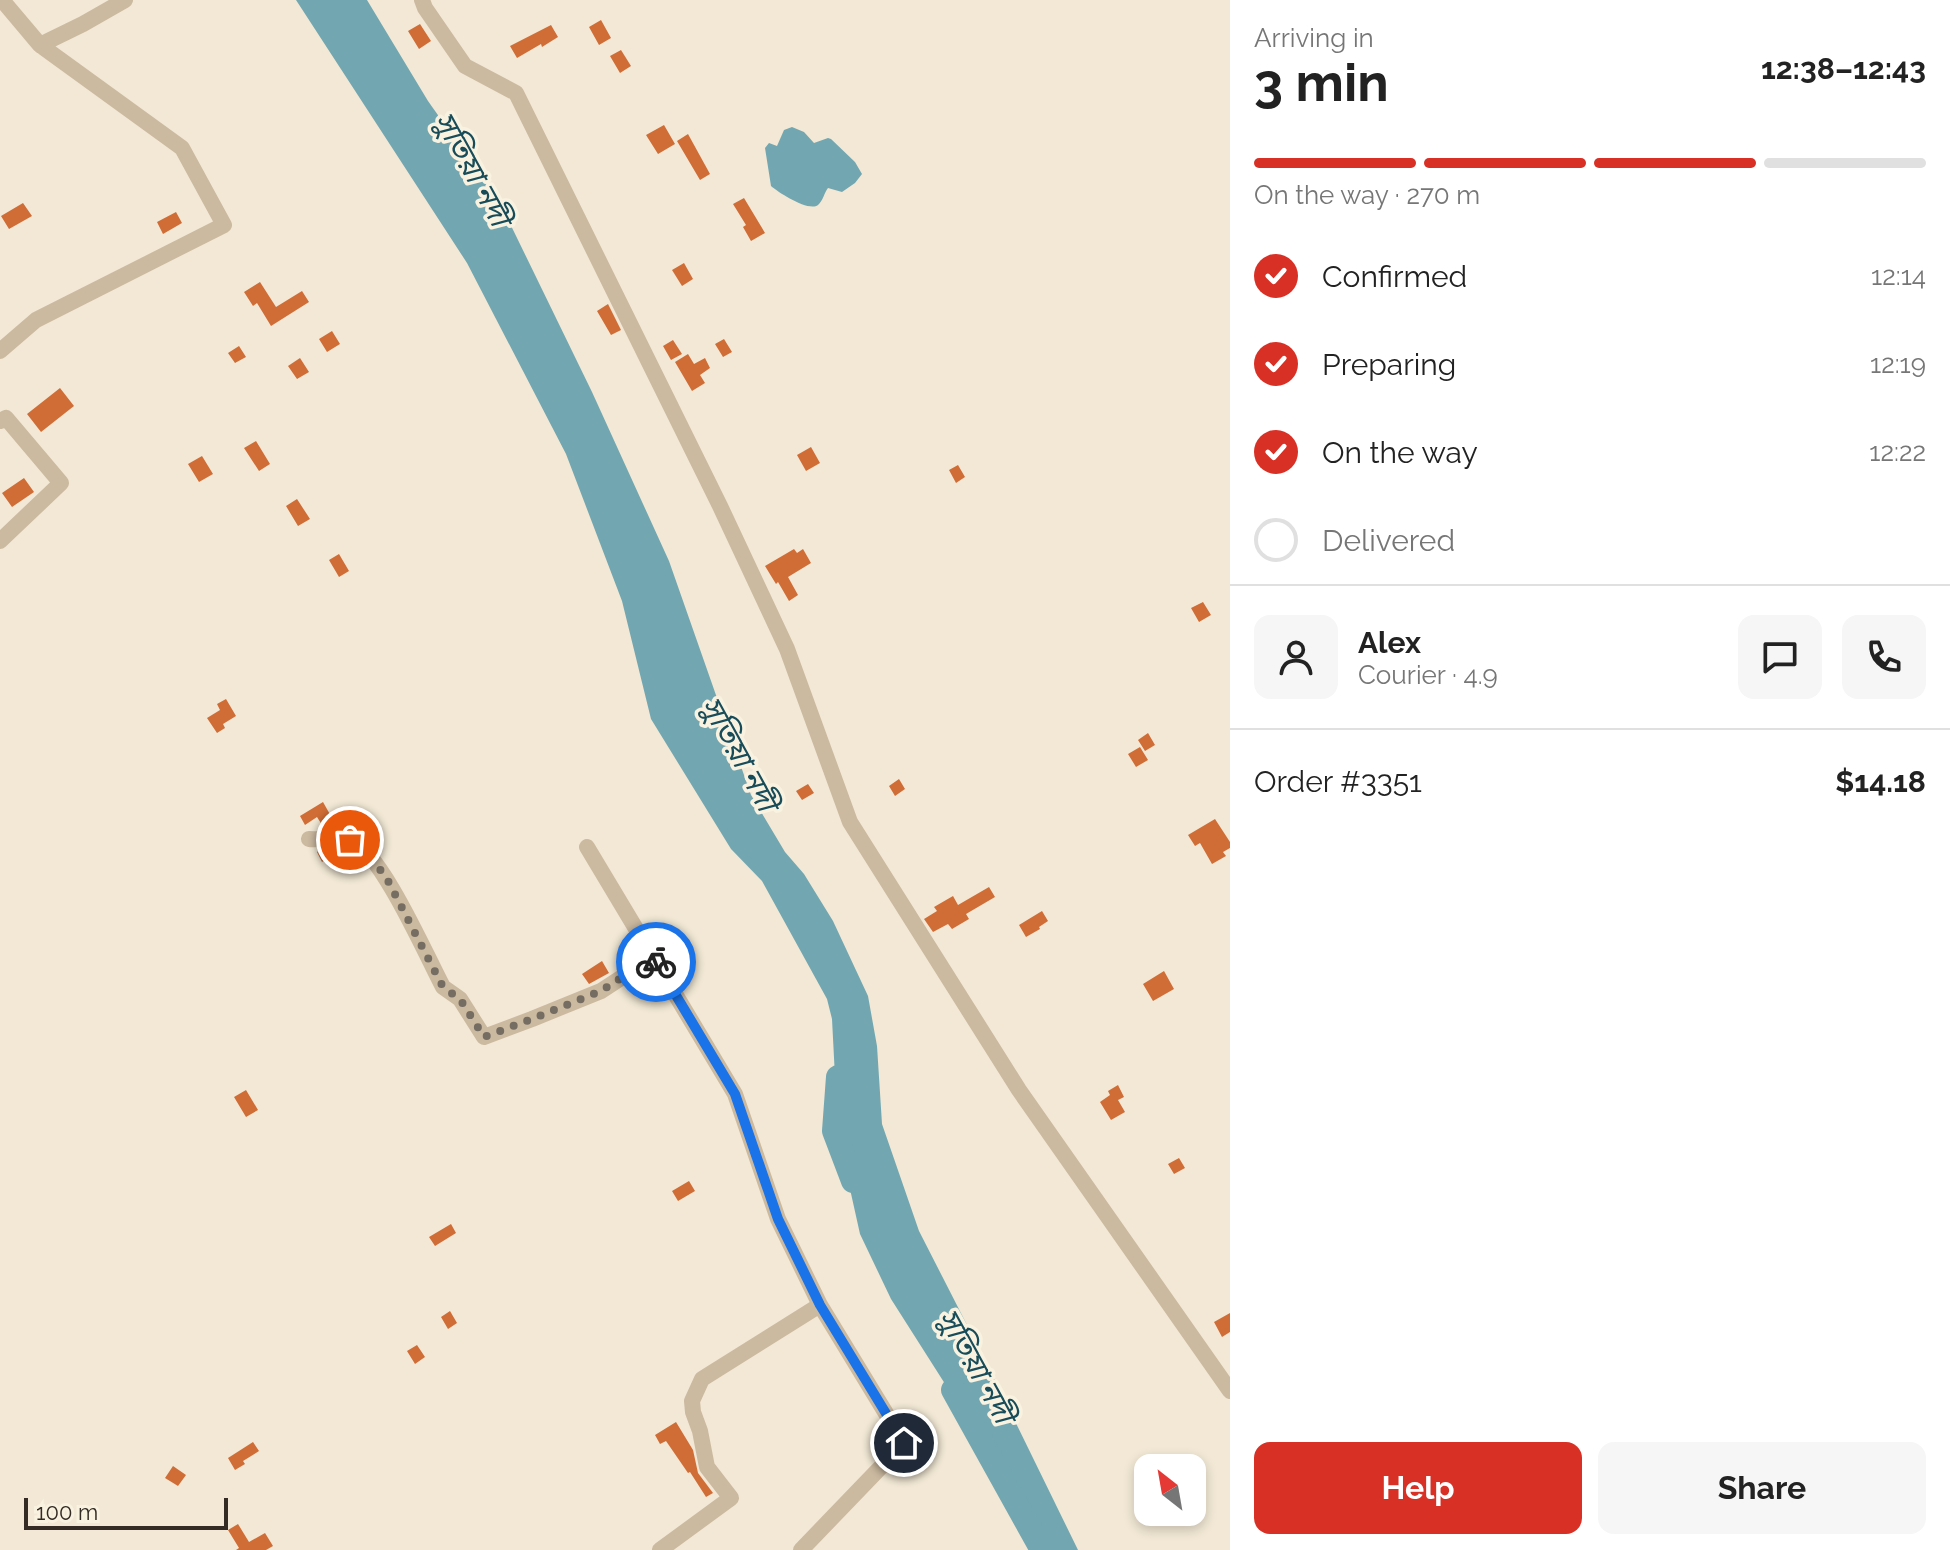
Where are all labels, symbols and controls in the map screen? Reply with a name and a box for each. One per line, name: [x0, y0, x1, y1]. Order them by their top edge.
text: Arriving in: [1254, 23, 1374, 53]
text: 12:38–12:43: [1761, 51, 1926, 86]
text: 3 min: [1254, 52, 1389, 113]
water label: সুতিয়া নদী: [427, 106, 520, 236]
text: On the way · 270 m: [1254, 180, 1480, 210]
icon: check: [1254, 254, 1298, 298]
text: Confirmed: [1322, 259, 1467, 294]
text: 12:14: [1871, 261, 1926, 291]
icon: check: [1254, 342, 1298, 386]
text: Preparing: [1322, 347, 1456, 382]
text: 12:19: [1870, 349, 1926, 379]
icon: check: [1254, 430, 1298, 474]
text: On the way: [1322, 435, 1478, 470]
text: 12:22: [1869, 437, 1926, 467]
text: Delivered: [1322, 523, 1455, 558]
button: person: [1254, 615, 1338, 699]
button: chat: [1738, 615, 1822, 699]
button: phone: [1842, 615, 1926, 699]
text: Alex: [1358, 625, 1421, 660]
text: Courier · 4.9: [1358, 660, 1498, 690]
water label: সুতিয়া নদী: [694, 691, 787, 821]
text: Order #3351: [1254, 764, 1422, 799]
text: $14.18: [1835, 764, 1926, 799]
pin: [316, 806, 384, 874]
icon: bag: [328, 818, 372, 862]
courier: [616, 922, 696, 1002]
icon: bike: [634, 940, 678, 984]
water label: সুতিয়া নদী: [931, 1303, 1024, 1433]
pin: [870, 1409, 938, 1477]
icon: home: [882, 1421, 926, 1465]
button: Help: [1254, 1442, 1582, 1534]
button: Share: [1598, 1442, 1926, 1534]
north arrow: [1134, 1454, 1206, 1526]
map controls: [1134, 1454, 1206, 1526]
scale bar: [24, 1494, 228, 1530]
text: 100 m: [36, 1499, 98, 1525]

